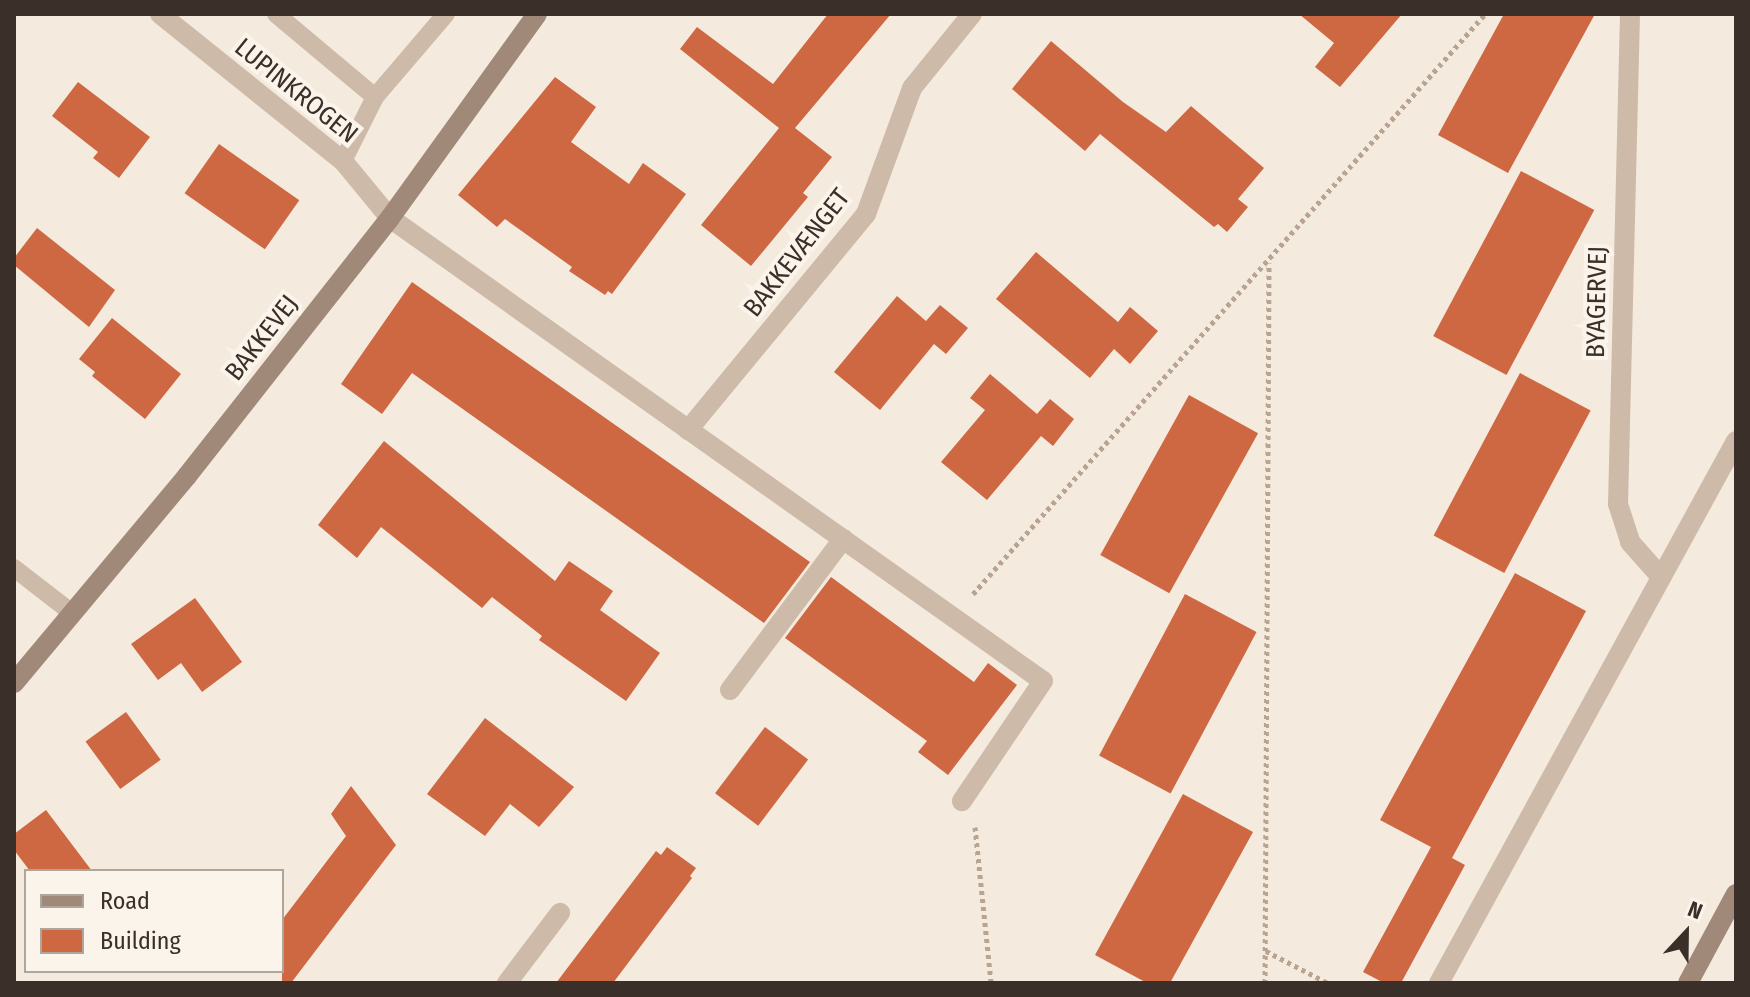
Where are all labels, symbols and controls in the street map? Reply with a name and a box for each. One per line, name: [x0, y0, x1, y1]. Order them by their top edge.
street label: LUPINKROGEN: [228, 32, 364, 150]
street label: BAKKEVÆNGET: [737, 183, 857, 323]
street label: BYAGERVEJ: [1580, 246, 1614, 358]
street label: BAKKEVEJ: [219, 289, 305, 387]
legend: [24, 869, 284, 973]
text: Road: [100, 887, 150, 915]
north arrow: [1646, 893, 1726, 973]
text: N: [1684, 895, 1706, 925]
text: Building: [100, 927, 181, 955]

